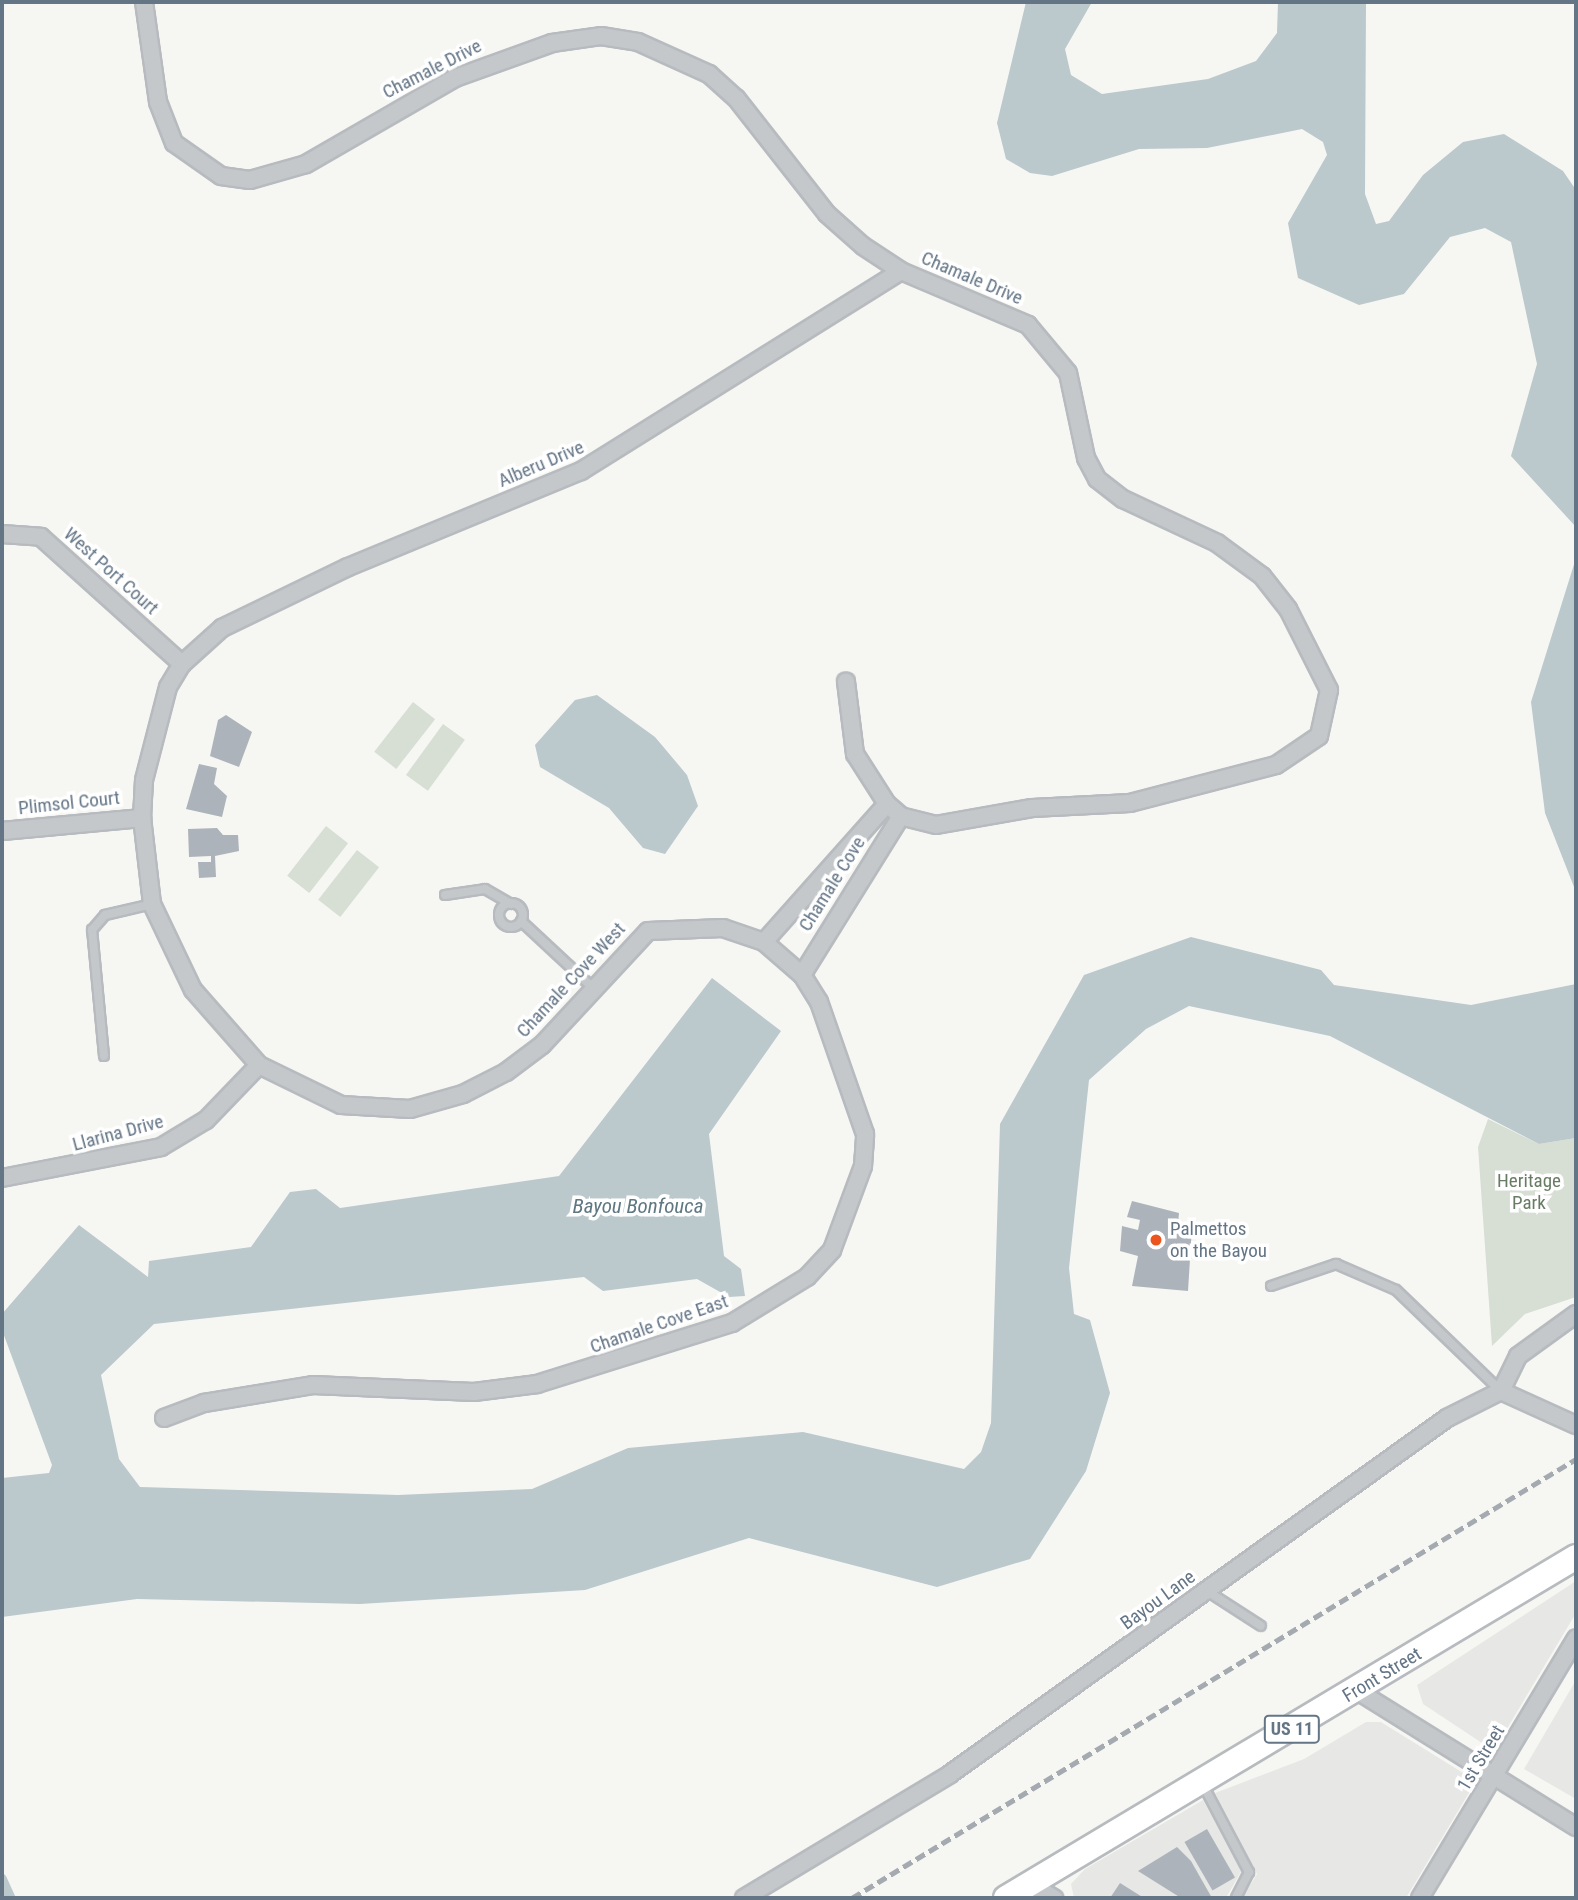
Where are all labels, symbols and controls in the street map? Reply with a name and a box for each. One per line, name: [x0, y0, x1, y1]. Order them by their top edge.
street label: Chamale Drive: [379, 34, 485, 104]
street label: Chamale Drive: [918, 246, 1026, 310]
street label: Alberu Drive: [495, 436, 587, 492]
street label: West Port Court: [59, 523, 163, 619]
street label: Plimsol Court: [17, 786, 121, 820]
street label: Chamale Cove: [794, 833, 870, 935]
street label: Chamale Cove West: [512, 918, 630, 1042]
street label: Llarina Drive: [70, 1110, 166, 1156]
park label: Heritage Park: [1497, 1170, 1561, 1214]
water label: Bayou Bonfouca: [573, 1193, 703, 1219]
place label: Palmettos on the Bayou: [1170, 1218, 1267, 1262]
marker: Palmettos on the Bayou: [1148, 1232, 1164, 1248]
street label: Chamale Cove East: [587, 1290, 731, 1358]
street label: Bayou Lane: [1116, 1565, 1200, 1635]
street label: Front Street: [1339, 1643, 1425, 1707]
road number: US 11: [1262, 1714, 1322, 1744]
street label: 1st Street: [1453, 1721, 1509, 1795]

